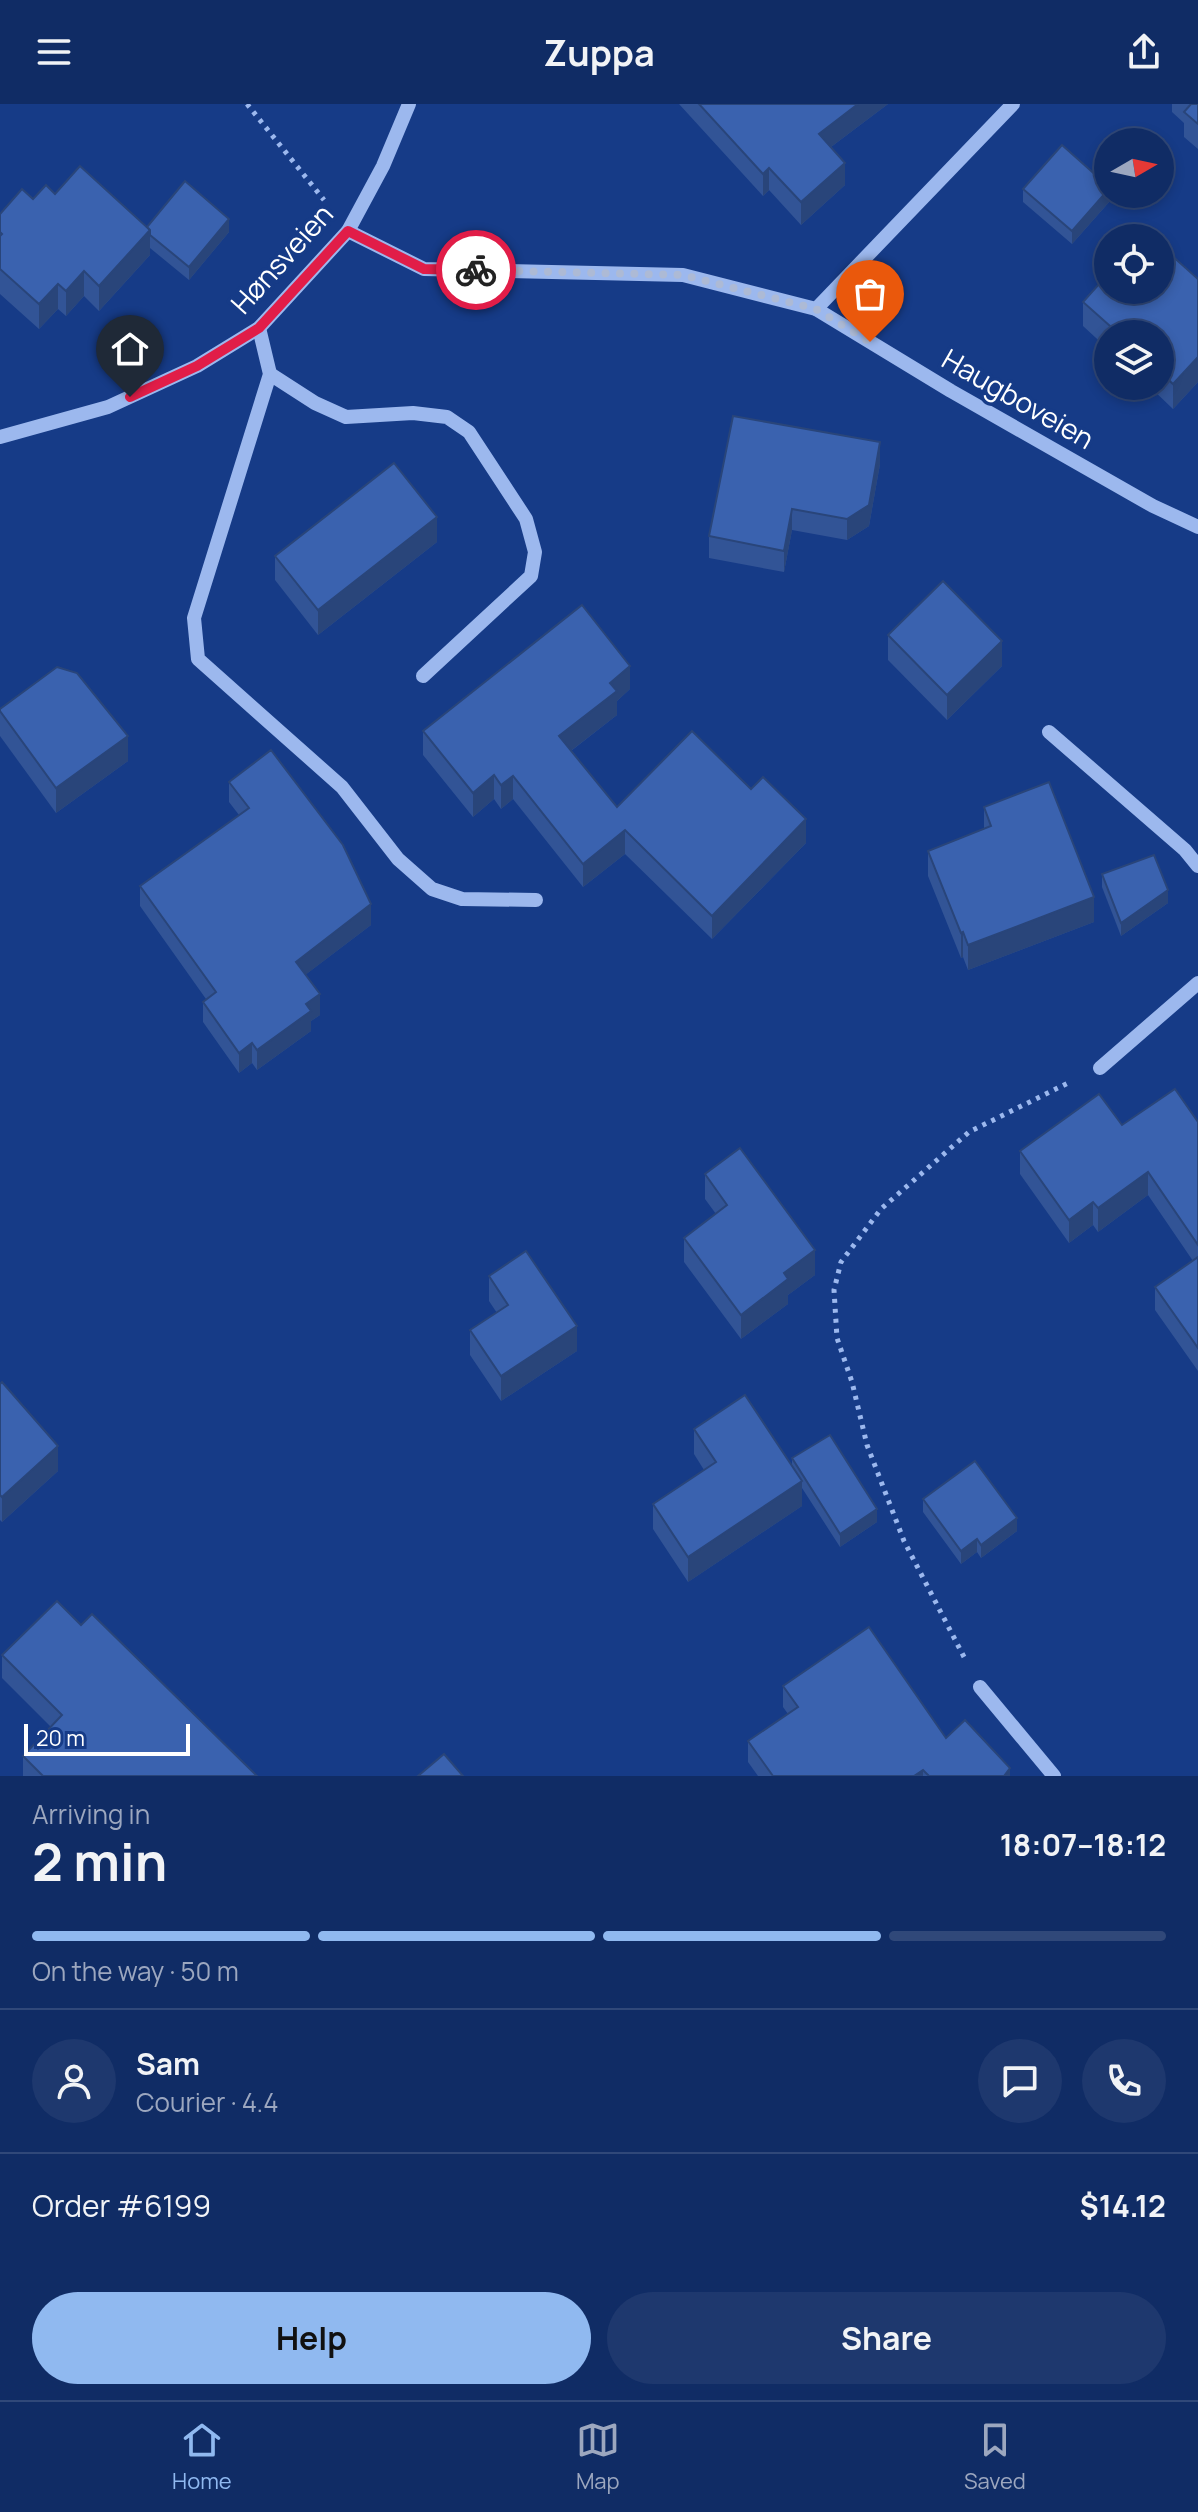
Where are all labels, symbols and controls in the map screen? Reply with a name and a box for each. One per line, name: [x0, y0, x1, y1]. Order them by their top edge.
text: Zuppa: [543, 28, 655, 77]
icon: menu: [32, 30, 76, 74]
icon: share: [1122, 30, 1166, 74]
north arrow: [1094, 128, 1174, 208]
map controls: [1094, 128, 1174, 400]
street label: Hønsveien: [222, 195, 341, 321]
button: locate: [1094, 224, 1174, 304]
courier: [436, 230, 516, 310]
icon: bike: [454, 248, 498, 292]
pin: [836, 260, 904, 342]
icon: bag: [848, 272, 892, 316]
pin: [96, 315, 164, 397]
button: layers: [1094, 320, 1174, 400]
icon: home: [108, 327, 152, 371]
street label: Haugboveien: [936, 339, 1101, 457]
scale bar: [24, 1720, 190, 1756]
text: 20 m: [36, 1723, 85, 1753]
text: Arriving in: [32, 1796, 150, 1832]
text: 18:07–18:12: [1000, 1824, 1166, 1865]
text: 2 min: [32, 1826, 167, 1897]
text: On the way · 50 m: [32, 1953, 239, 1989]
button: person: [32, 2039, 116, 2123]
button: chat: [978, 2039, 1062, 2123]
button: phone: [1082, 2039, 1166, 2123]
text: Sam: [136, 2043, 200, 2084]
text: Courier · 4.4: [136, 2084, 278, 2120]
text: Order #6199: [32, 2185, 211, 2226]
text: $14.12: [1080, 2185, 1166, 2226]
button: Help: [32, 2292, 591, 2384]
button: Share: [607, 2292, 1166, 2384]
tab: Home: [172, 2418, 232, 2496]
tab: Map: [576, 2418, 620, 2496]
tab: Saved: [964, 2418, 1026, 2496]

